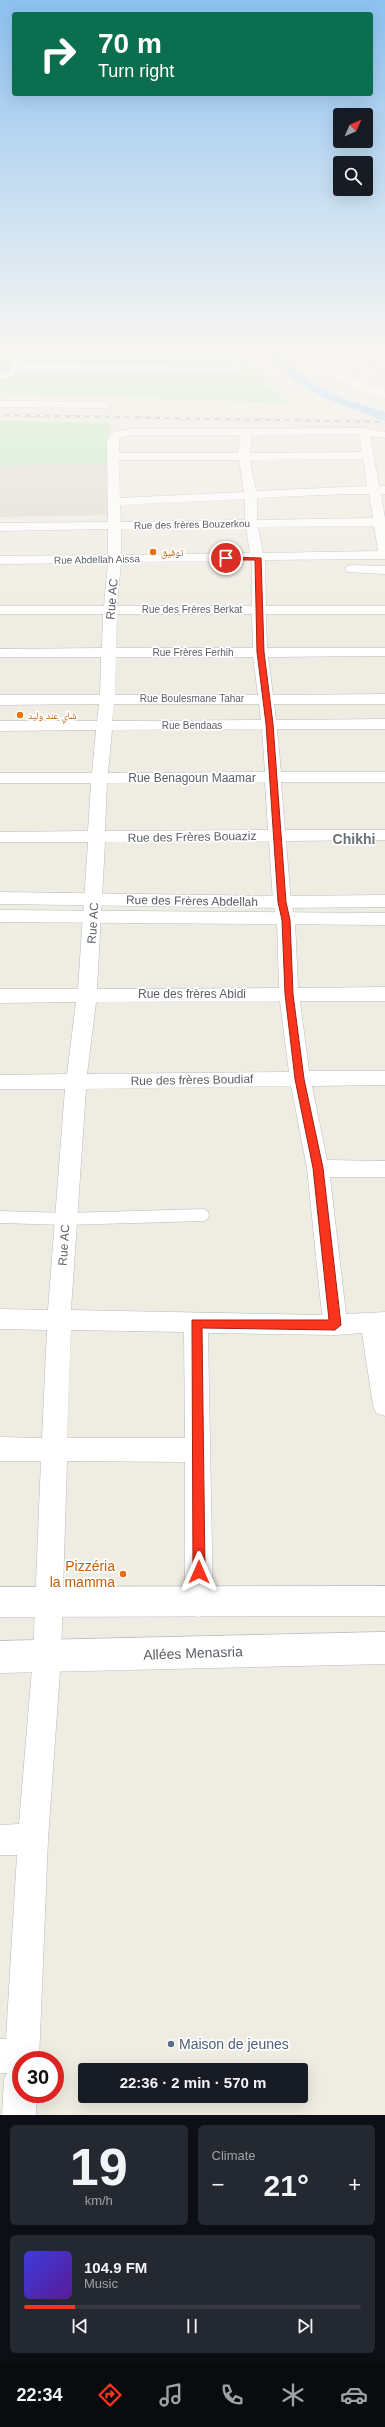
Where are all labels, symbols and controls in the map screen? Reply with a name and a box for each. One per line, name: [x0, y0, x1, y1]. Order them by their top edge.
icon: right: [32, 28, 84, 80]
text: 70 m: [98, 28, 162, 59]
text: Turn right: [98, 61, 174, 81]
north arrow: [333, 108, 373, 148]
map controls: [333, 108, 373, 196]
button: search: [333, 156, 373, 196]
street label: Rue des frères Bouzerkou: [134, 518, 250, 531]
pin: [209, 541, 243, 575]
marker: توفيق: [148, 547, 158, 557]
place label: توفيق: [161, 547, 183, 559]
icon: arrive: [215, 547, 237, 569]
street label: Rue Abdellah Aissa: [54, 553, 141, 566]
street label: Rue AC: [103, 577, 121, 620]
street label: Rue des Frères Berkat: [142, 604, 243, 615]
street label: Rue Frères Ferhih: [152, 647, 234, 658]
street label: Rue Boulesmane Tahar: [140, 693, 245, 704]
marker: شاي عند وليد: [15, 710, 25, 720]
place label: شاي عند وليد: [28, 710, 77, 724]
street label: Rue Bendaas: [162, 720, 222, 731]
street label: Rue Benagoun Maamar: [128, 771, 256, 785]
street label: Rue des Frères Bouaziz: [128, 829, 256, 845]
district label: Chikhi: [333, 831, 375, 847]
street label: Rue des Frères Abdellah: [126, 893, 258, 909]
street label: Rue AC: [85, 902, 101, 944]
street label: Rue des frères Abidi: [138, 987, 246, 1001]
street label: Rue des frères Boudiaf: [131, 1072, 254, 1088]
street label: Rue AC: [56, 1224, 72, 1266]
position arrow: [178, 1551, 220, 1593]
place label: Pizzéria la mamma: [50, 1558, 115, 1590]
marker: Pizzéria la mamma: [118, 1569, 128, 1579]
street label: Allées Menasria: [143, 1643, 243, 1663]
place label: Maison de jeunes: [179, 2036, 289, 2052]
marker: Maison de jeunes: [166, 2039, 176, 2049]
speed limit sign: 30: [12, 2051, 64, 2103]
text: 22:36 · 2 min · 570 m: [120, 2074, 266, 2091]
text: 19: [70, 2138, 128, 2196]
text: Climate: [212, 2148, 256, 2163]
text: 21°: [264, 2169, 309, 2202]
text: −: [212, 2172, 224, 2197]
text: +: [348, 2172, 361, 2197]
text: km/h: [85, 2193, 113, 2208]
text: 104.9 FM: [84, 2259, 147, 2276]
text: Music: [84, 2276, 118, 2291]
icon: previous: [69, 2315, 91, 2337]
icon: pause: [181, 2315, 203, 2337]
icon: next: [294, 2315, 316, 2337]
icon: directions: [96, 2381, 124, 2409]
icon: music: [157, 2381, 185, 2409]
icon: phone: [218, 2381, 246, 2409]
icon: climate: [279, 2381, 307, 2409]
icon: car: [340, 2381, 368, 2409]
text: 22:34: [17, 2385, 63, 2405]

